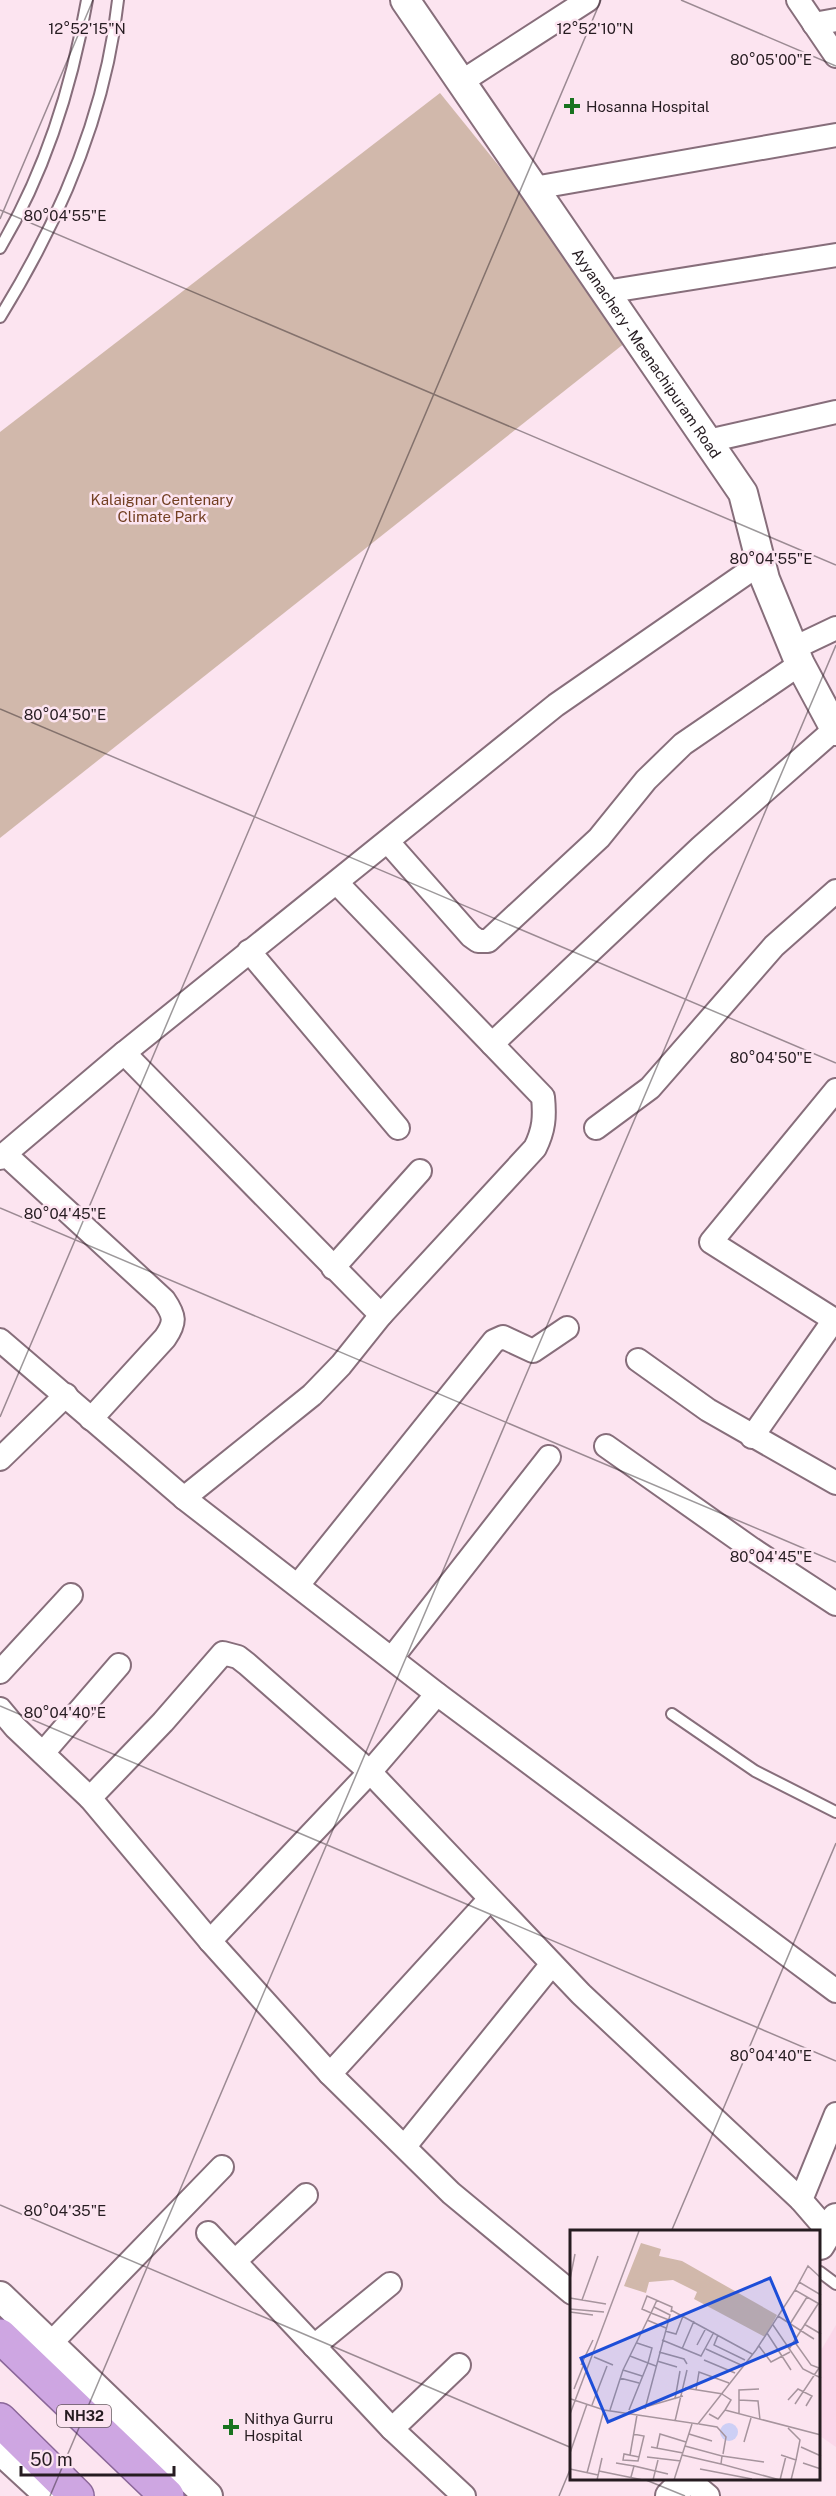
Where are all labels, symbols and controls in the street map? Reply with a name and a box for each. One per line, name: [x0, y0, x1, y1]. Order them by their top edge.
text: 12°52'15"N: [48, 20, 126, 37]
text: 12°52'10"N: [556, 20, 634, 37]
text: 80°05'00"E: [730, 51, 812, 68]
marker: Hosanna Hospital: [563, 97, 581, 115]
place label: Hosanna Hospital: [586, 98, 710, 115]
text: 80°04'55"E: [24, 207, 106, 224]
street label: Ayyanachery - Meenachipuram Road: [569, 245, 725, 461]
park label: Kalaignar Centenary Climate Park: [91, 491, 233, 525]
text: 80°04'55"E: [730, 550, 812, 567]
text: 80°04'50"E: [24, 706, 106, 723]
text: 80°04'50"E: [730, 1049, 812, 1066]
text: 80°04'45"E: [24, 1205, 106, 1222]
text: 80°04'45"E: [730, 1548, 812, 1565]
text: 80°04'40"E: [24, 1704, 106, 1721]
text: 80°04'40"E: [730, 2047, 812, 2064]
text: 80°04'35"E: [24, 2202, 106, 2219]
inset map: [570, 2230, 821, 2481]
road number: NH32: [57, 2405, 111, 2427]
place label: Nithya Gurru Hospital: [244, 2410, 333, 2444]
marker: Nithya Gurru Hospital: [222, 2418, 240, 2436]
scale bar: [21, 2439, 174, 2477]
text: 50 m: [30, 2449, 73, 2470]

